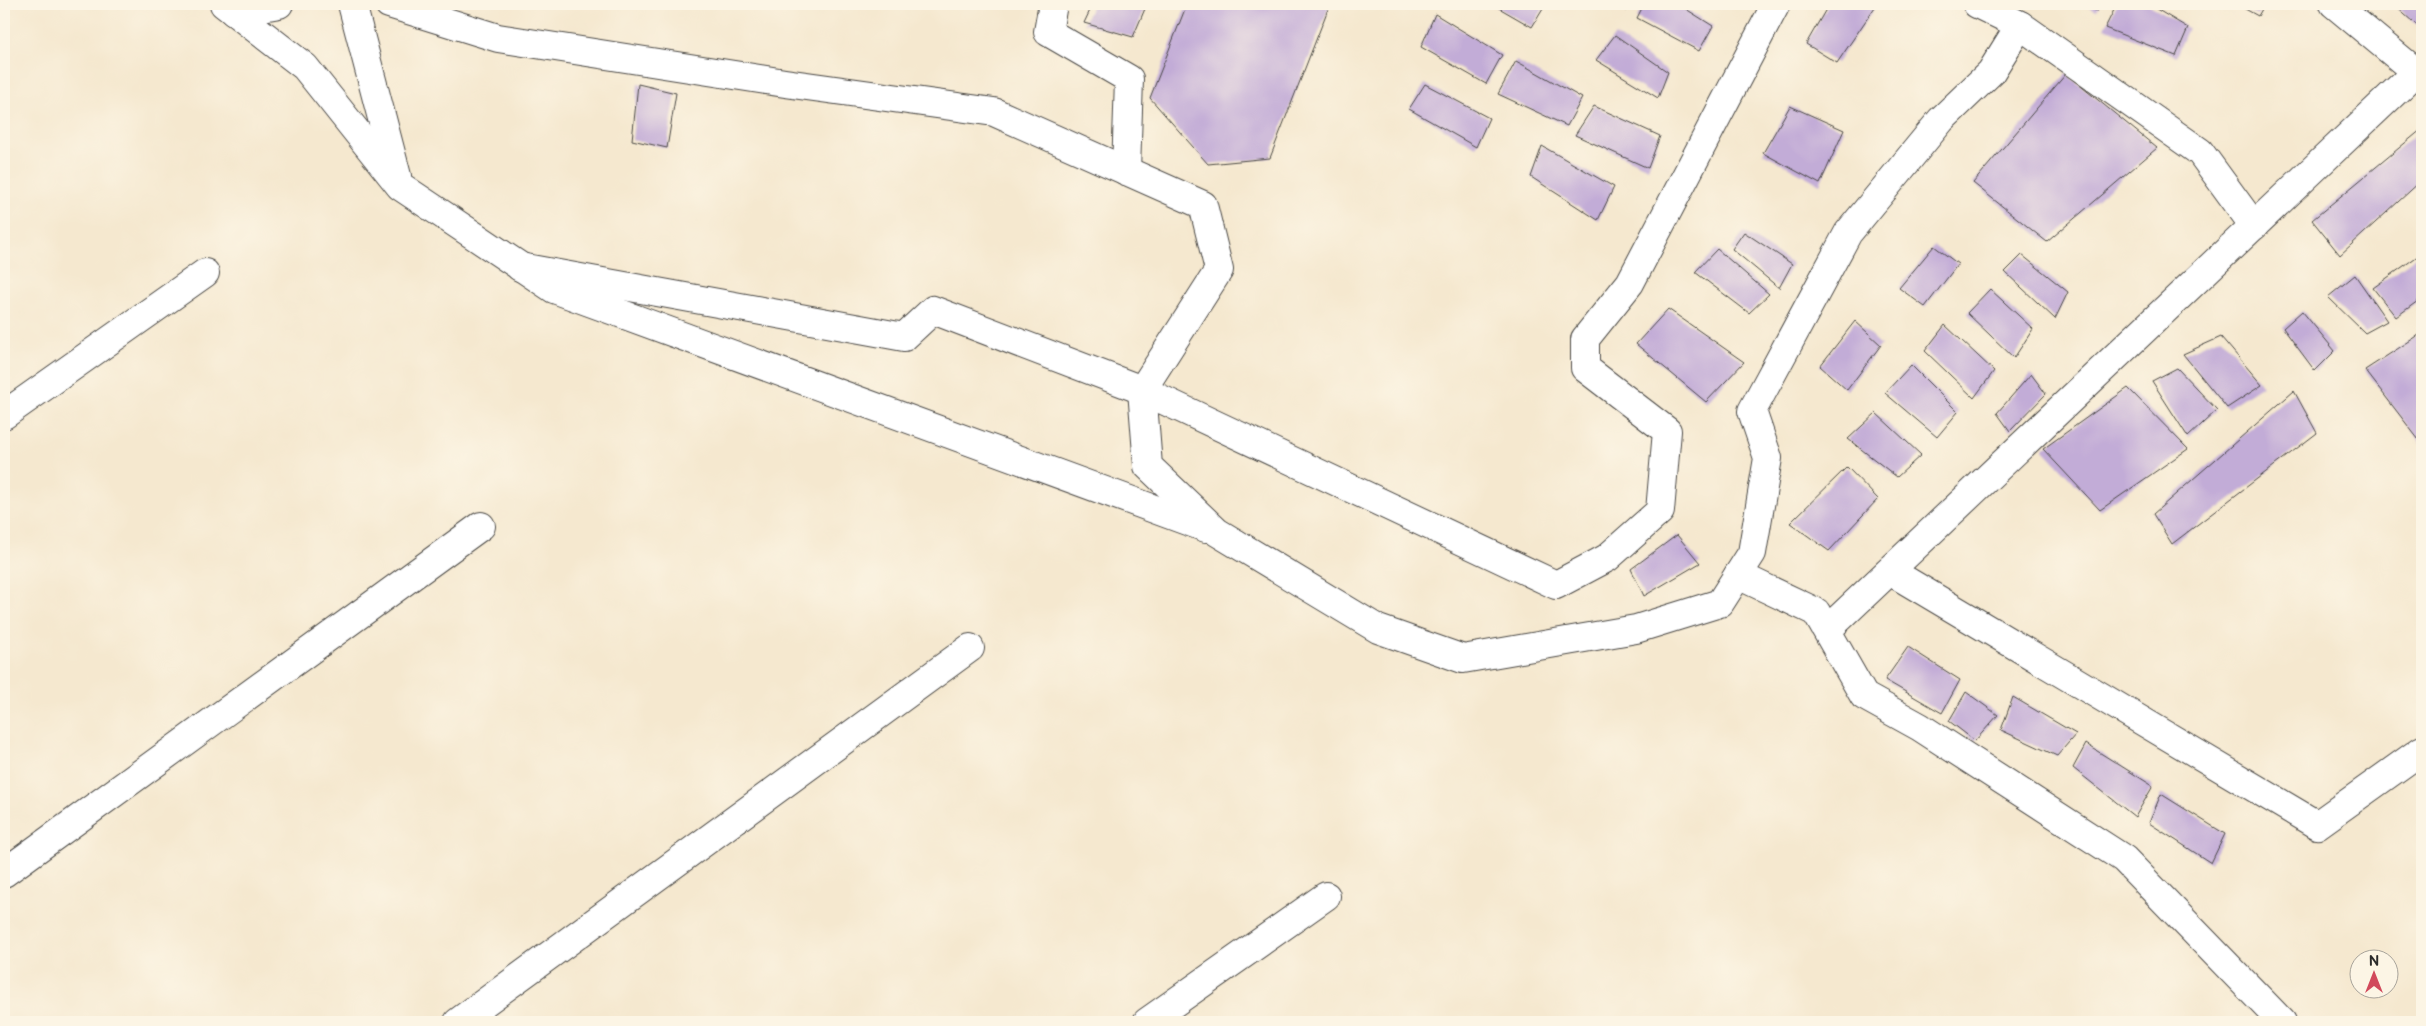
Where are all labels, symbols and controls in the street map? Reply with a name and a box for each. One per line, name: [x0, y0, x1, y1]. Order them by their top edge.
north arrow: [2348, 948, 2398, 998]
text: N: [2369, 953, 2379, 970]

